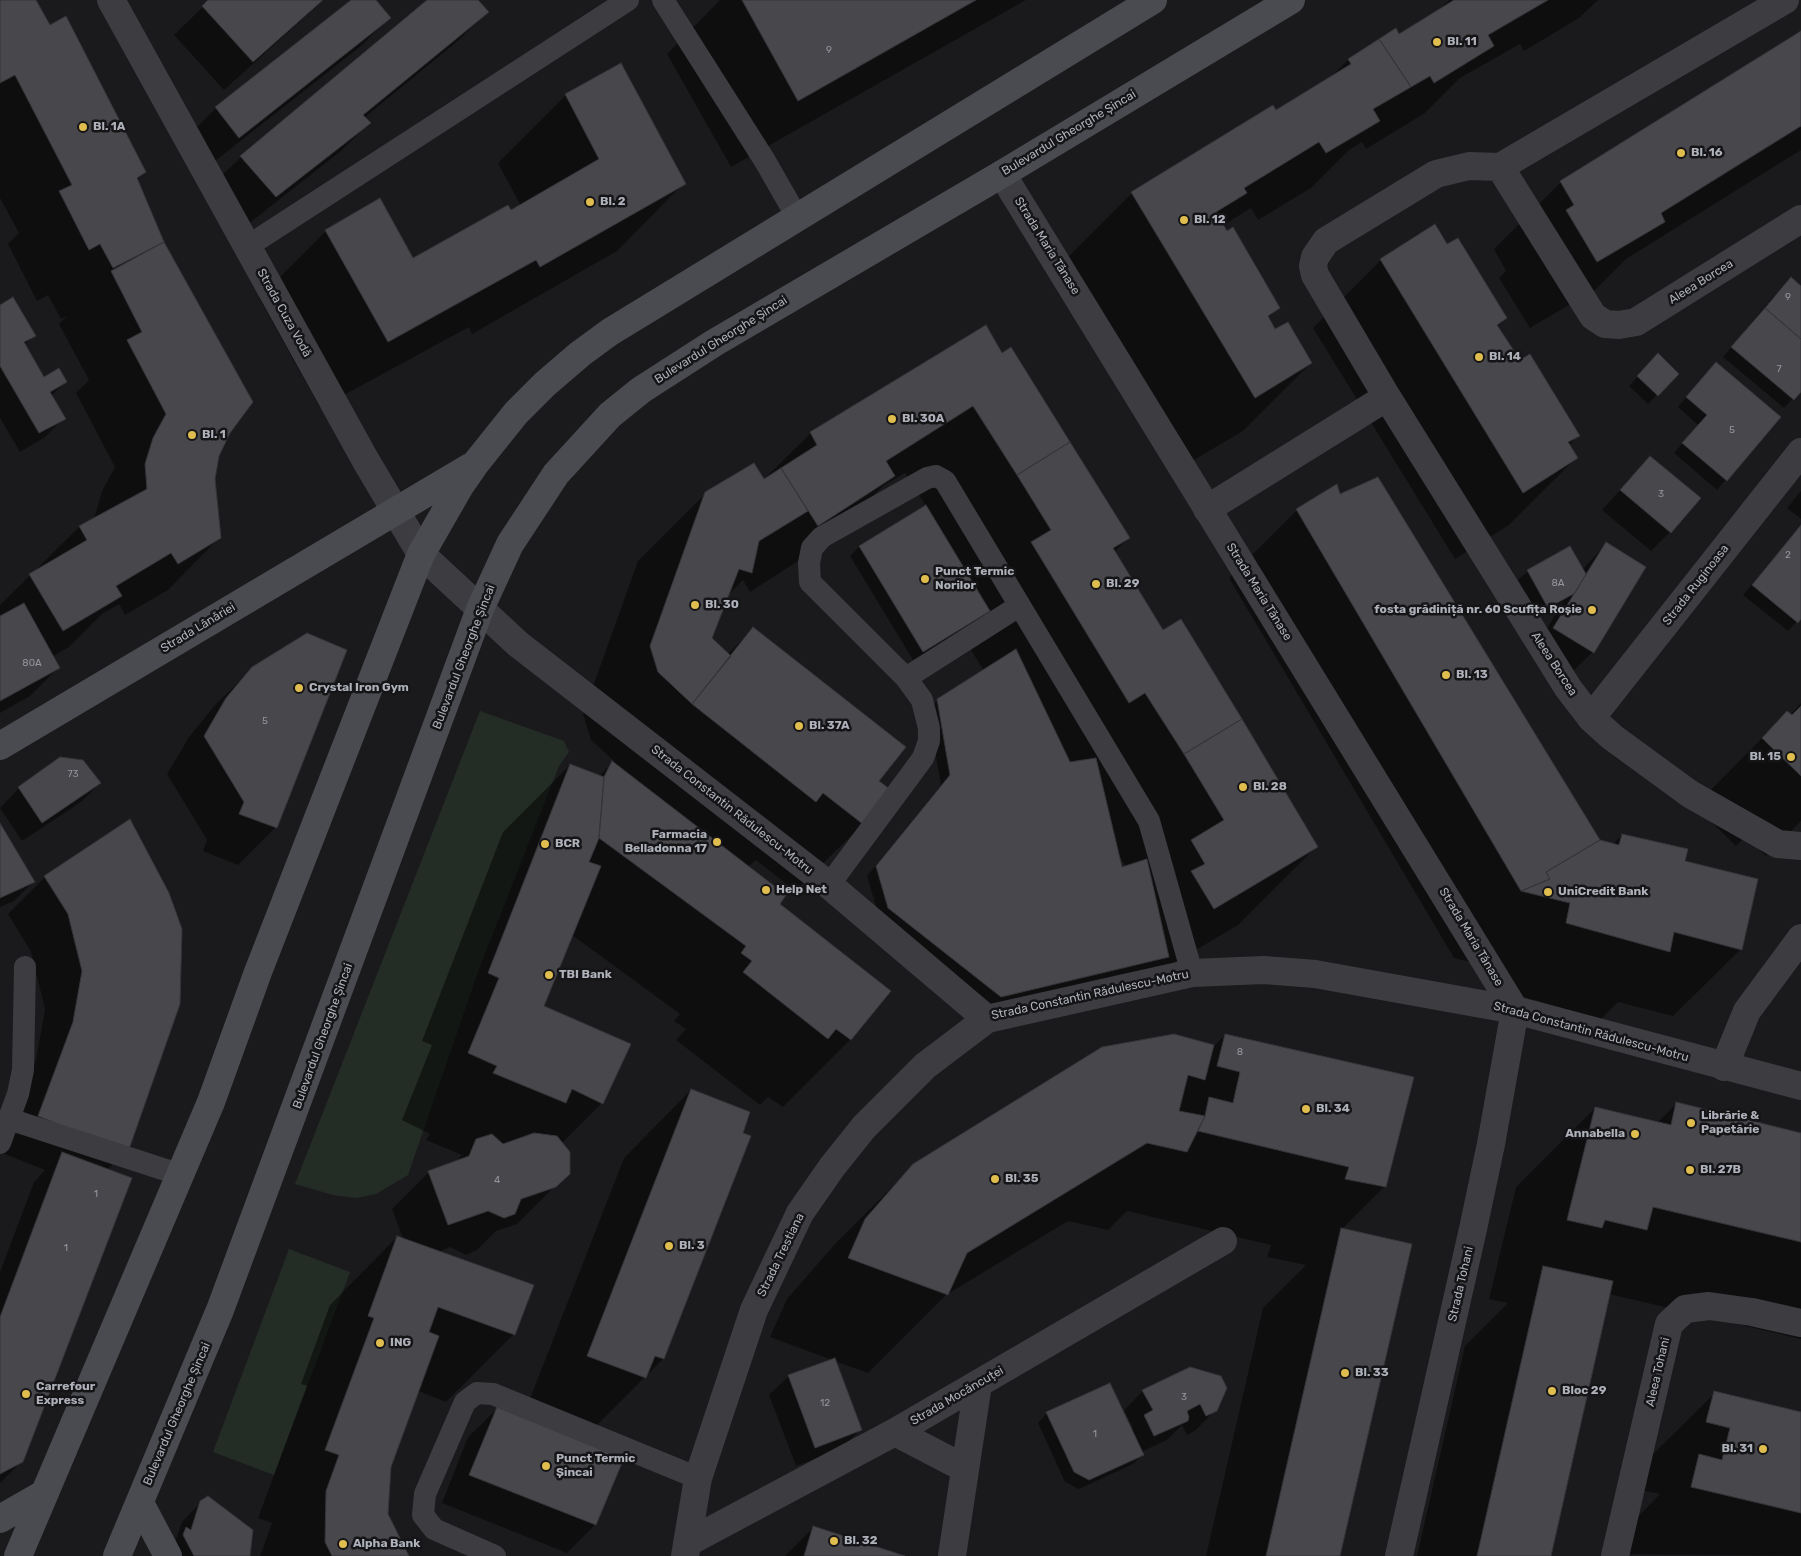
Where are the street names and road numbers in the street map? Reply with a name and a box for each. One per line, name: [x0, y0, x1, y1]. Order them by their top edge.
street label: Bulevardul Gheorghe Șincai: [999, 87, 1139, 179]
street label: Strada Maria Tănase: [1011, 195, 1083, 297]
street label: Aleea Borcea: [1666, 256, 1736, 308]
street label: Strada Cuza Vodă: [254, 266, 314, 360]
street label: Bulevardul Gheorghe Șincai: [652, 293, 790, 387]
street label: Strada Maria Tănase: [1223, 541, 1295, 643]
street label: Strada Ruginoasa: [1660, 542, 1732, 628]
street label: Bulevardul Gheorghe Șincai: [430, 583, 498, 731]
street label: Strada Lânăriei: [158, 600, 238, 656]
street label: Aleea Borcea: [1528, 629, 1580, 699]
street label: Strada Constantin Rădulescu-Motru: [648, 742, 816, 878]
street label: Strada Maria Tănase: [1436, 885, 1506, 989]
street label: Bulevardul Gheorghe Șincai: [290, 961, 356, 1111]
street label: Strada Constantin Rădulescu-Motru: [990, 967, 1190, 1023]
street label: Strada Constantin Rădulescu-Motru: [1492, 999, 1690, 1065]
street label: Strada Trestiana: [755, 1211, 807, 1299]
street label: Strada Tohani: [1445, 1245, 1477, 1323]
street label: Aleea Tohani: [1643, 1336, 1673, 1408]
street label: Bulevardul Gheorghe Șincai: [140, 1340, 214, 1488]
street label: Strada Mocăncuței: [908, 1364, 1006, 1428]

